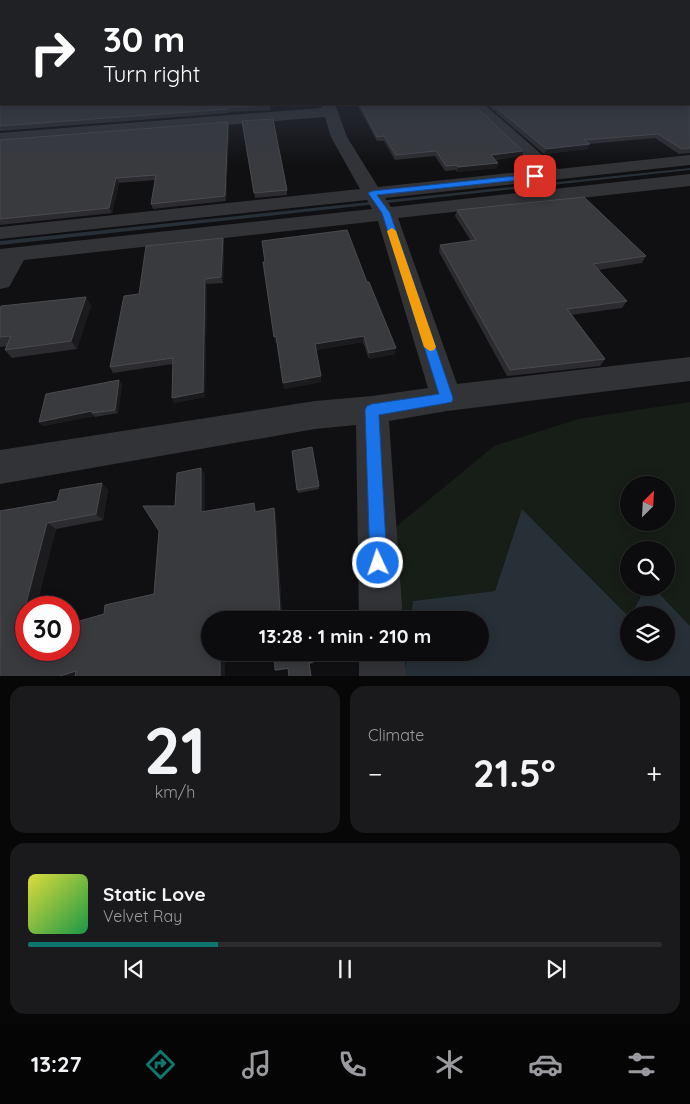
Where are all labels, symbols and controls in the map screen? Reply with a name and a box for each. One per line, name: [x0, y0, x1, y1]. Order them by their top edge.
text: 30 m: [103, 17, 185, 61]
icon: right: [20, 20, 85, 85]
text: Turn right: [103, 60, 200, 88]
pin: [514, 155, 556, 197]
icon: arrive: [521, 162, 549, 190]
north arrow: [620, 476, 675, 531]
map controls: [620, 476, 675, 661]
position arrow: [351, 536, 403, 588]
button: search: [620, 541, 675, 596]
speed limit sign: 30: [15, 596, 80, 661]
button: layers: [620, 606, 675, 661]
text: 13:28 · 1 min · 210 m: [259, 624, 431, 648]
text: 21: [144, 709, 206, 790]
text: Climate: [368, 725, 424, 745]
text: 21.5°: [473, 749, 556, 797]
text: −: [368, 756, 383, 791]
text: +: [646, 756, 662, 791]
text: km/h: [155, 782, 195, 802]
text: Static Love: [103, 882, 206, 906]
text: Velvet Ray: [103, 906, 182, 926]
icon: previous: [120, 955, 148, 983]
icon: pause: [331, 955, 359, 983]
icon: next: [542, 955, 570, 983]
icon: directions: [143, 1047, 178, 1082]
icon: music: [239, 1047, 274, 1082]
icon: phone: [335, 1047, 370, 1082]
icon: climate: [432, 1047, 467, 1082]
icon: car: [528, 1047, 563, 1082]
icon: filters: [624, 1047, 659, 1082]
text: 13:27: [31, 1050, 82, 1078]

